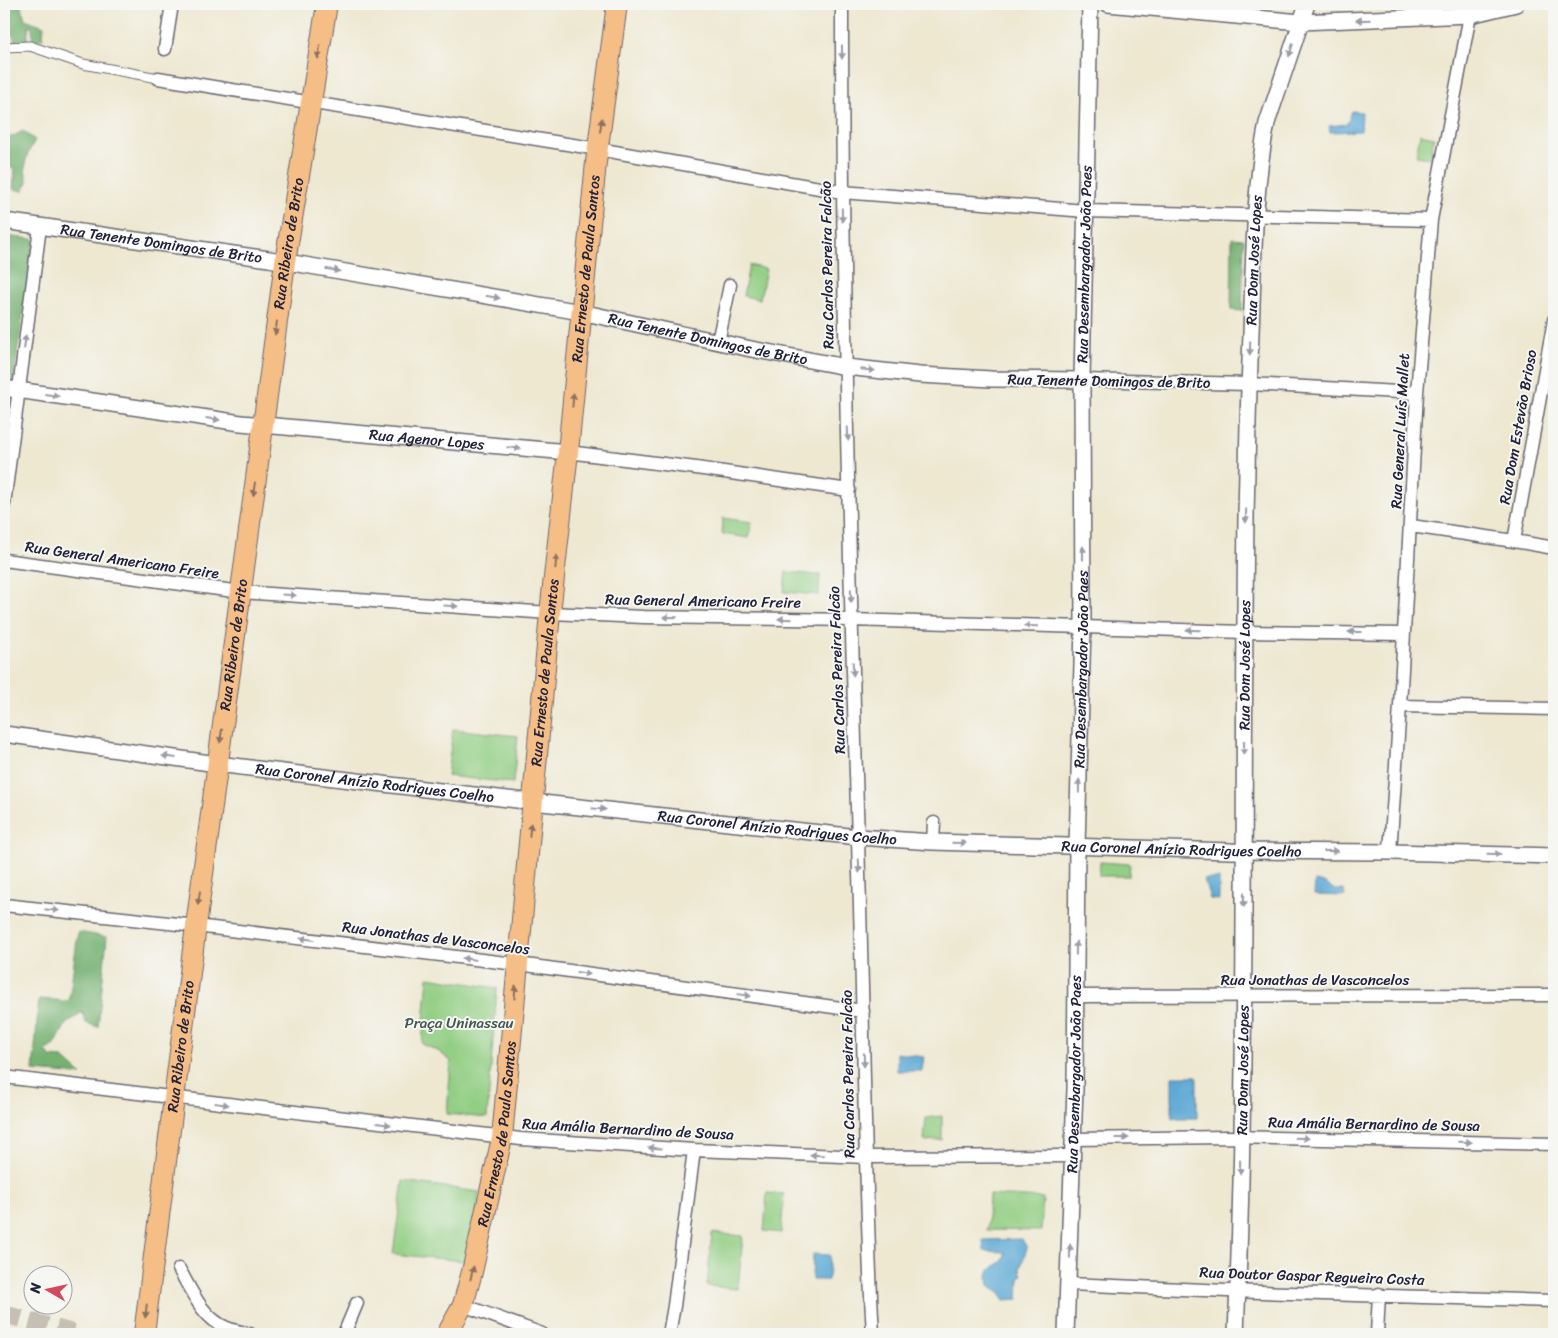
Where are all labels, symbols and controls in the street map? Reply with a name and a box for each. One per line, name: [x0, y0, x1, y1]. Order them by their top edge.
one-way arrow: [1355, 16, 1371, 24]
one-way arrow: [1286, 43, 1294, 58]
one-way arrow: [315, 44, 323, 60]
one-way arrow: [838, 45, 846, 61]
one-way arrow: [597, 116, 605, 132]
street label: Rua Desembargador João Paes: [1069, 165, 1100, 363]
street label: Rua Ernesto de Paula Santos: [564, 173, 608, 363]
street label: Rua Ribeiro de Brito: [266, 175, 312, 311]
street label: Rua Carlos Pereira Falcão: [813, 180, 841, 349]
street label: Rua Dom José Lopes: [1238, 194, 1270, 326]
one-way arrow: [838, 207, 846, 223]
street label: Rua Tenente Domingos de Brito: [59, 216, 264, 271]
one-way arrow: [325, 266, 341, 274]
one-way arrow: [485, 294, 501, 302]
street label: Rua Tenente Domingos de Brito: [606, 305, 810, 373]
one-way arrow: [272, 320, 280, 336]
one-way arrow: [21, 334, 29, 350]
one-way arrow: [1246, 340, 1254, 356]
street label: Rua Dom Estevão Brioso: [1492, 347, 1544, 506]
street label: Rua General Luís Mallet: [1383, 352, 1417, 510]
one-way arrow: [861, 366, 877, 374]
street label: Rua Tenente Domingos de Brito: [1007, 366, 1211, 396]
one-way arrow: [44, 391, 60, 399]
one-way arrow: [569, 392, 577, 408]
one-way arrow: [205, 415, 221, 423]
street label: Rua Agenor Lopes: [368, 421, 486, 458]
one-way arrow: [844, 426, 852, 442]
one-way arrow: [506, 444, 522, 452]
one-way arrow: [250, 481, 258, 497]
one-way arrow: [1242, 508, 1250, 524]
street label: Rua General Americano Freire: [23, 534, 221, 586]
one-way arrow: [1079, 545, 1087, 561]
one-way arrow: [552, 554, 560, 570]
street label: Rua Desembargador João Paes: [1066, 570, 1096, 769]
street label: Rua Ribeiro de Brito: [212, 577, 255, 712]
street label: Rua Ernesto de Paula Santos: [523, 577, 567, 767]
street label: Rua Carlos Pereira Falcão: [821, 585, 853, 754]
street label: Rua General Americano Freire: [605, 586, 801, 616]
one-way arrow: [847, 588, 855, 604]
one-way arrow: [281, 592, 297, 600]
street label: Rua Dom José Lopes: [1231, 600, 1258, 730]
one-way arrow: [444, 602, 460, 610]
one-way arrow: [662, 613, 678, 621]
one-way arrow: [777, 615, 793, 623]
one-way arrow: [1022, 621, 1038, 629]
one-way arrow: [1185, 626, 1201, 634]
one-way arrow: [1347, 628, 1363, 636]
one-way arrow: [849, 661, 857, 677]
one-way arrow: [217, 729, 225, 745]
one-way arrow: [1240, 741, 1248, 757]
one-way arrow: [160, 753, 176, 761]
street label: Rua Coronel Anízio Rodrigues Coelho: [254, 756, 496, 810]
one-way arrow: [1075, 777, 1083, 793]
street label: Rua Coronel Anízio Rodrigues Coelho: [656, 803, 898, 853]
one-way arrow: [591, 805, 607, 813]
one-way arrow: [526, 822, 534, 838]
street label: Rua Coronel Anízio Rodrigues Coelho: [1061, 833, 1302, 864]
one-way arrow: [951, 839, 967, 847]
one-way arrow: [1324, 847, 1340, 855]
one-way arrow: [1486, 851, 1502, 859]
one-way arrow: [855, 859, 863, 875]
one-way arrow: [195, 890, 203, 906]
one-way arrow: [1240, 892, 1248, 908]
one-way arrow: [45, 906, 61, 914]
street label: Rua Jonathas de Vasconcelos: [341, 914, 531, 962]
one-way arrow: [299, 935, 315, 943]
one-way arrow: [1072, 940, 1080, 956]
one-way arrow: [460, 955, 476, 963]
street label: Rua Jonathas de Vasconcelos: [1221, 967, 1409, 993]
one-way arrow: [575, 969, 591, 977]
street label: Rua Desembargador João Paes: [1059, 975, 1089, 1174]
street label: Rua Ribeiro de Brito: [159, 978, 202, 1114]
one-way arrow: [511, 984, 519, 1000]
street label: Rua Carlos Pereira Falcão: [834, 989, 862, 1158]
one-way arrow: [736, 991, 752, 999]
street label: Rua Dom José Lopes: [1229, 1005, 1257, 1135]
park label: Praça Uninassau: [405, 1010, 513, 1036]
street label: Rua Ernesto de Paula Santos: [470, 1039, 524, 1229]
one-way arrow: [860, 1052, 868, 1068]
one-way arrow: [215, 1101, 231, 1109]
street label: Rua Amália Bernardino de Sousa: [1268, 1109, 1481, 1139]
street label: Rua Amália Bernardino de Sousa: [522, 1110, 735, 1148]
one-way arrow: [376, 1120, 392, 1128]
one-way arrow: [1115, 1134, 1131, 1142]
one-way arrow: [1295, 1135, 1311, 1143]
one-way arrow: [1457, 1138, 1473, 1146]
one-way arrow: [647, 1143, 663, 1151]
one-way arrow: [809, 1151, 825, 1159]
one-way arrow: [1236, 1159, 1244, 1175]
one-way arrow: [1066, 1242, 1074, 1258]
street label: Rua Doutor Gaspar Regueira Costa: [1199, 1259, 1425, 1293]
north arrow: [22, 1266, 72, 1316]
one-way arrow: [468, 1266, 476, 1281]
text: N: [22, 1281, 49, 1296]
one-way arrow: [142, 1303, 150, 1319]

